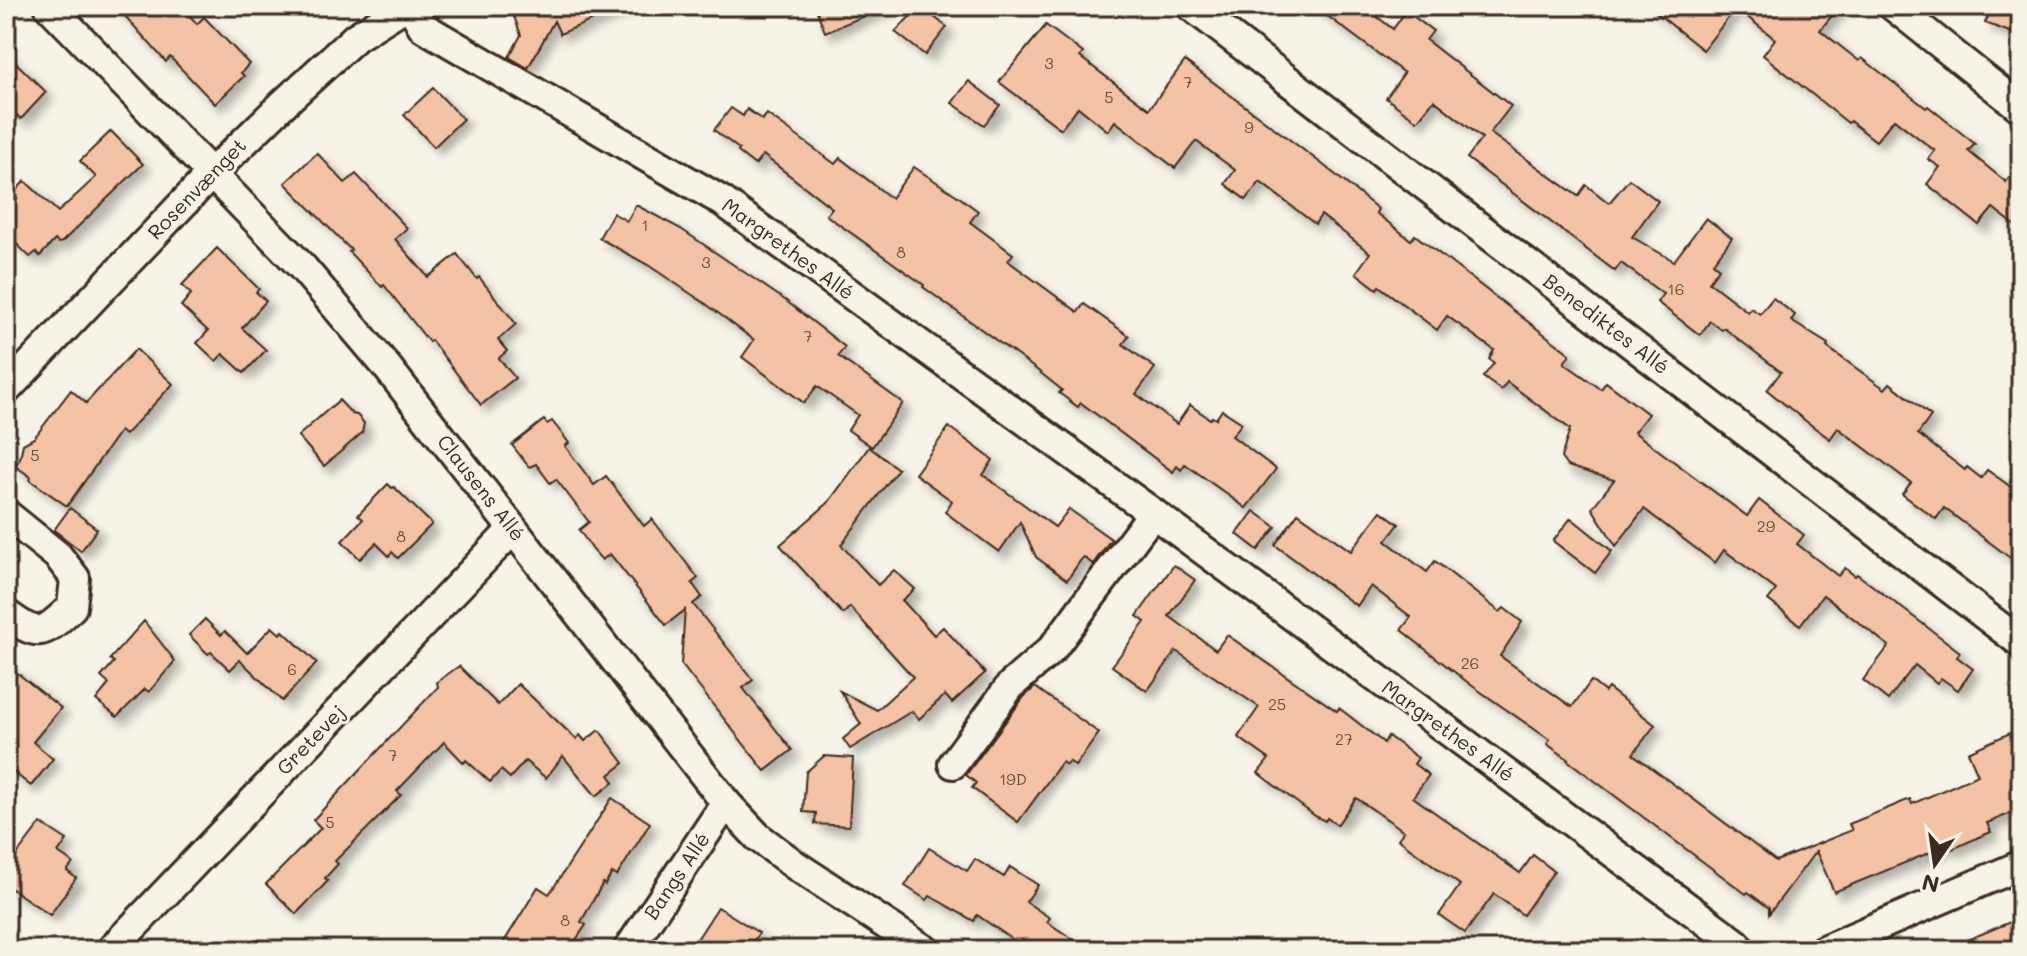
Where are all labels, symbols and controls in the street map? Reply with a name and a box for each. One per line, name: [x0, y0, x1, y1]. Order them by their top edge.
house number: 3: [1044, 52, 1054, 73]
house number: 7: [1184, 71, 1193, 92]
house number: 5: [1104, 86, 1114, 107]
house number: 9: [1244, 116, 1254, 137]
street label: Rosenvænget: [141, 132, 251, 245]
street label: Margrethes Allé: [717, 191, 860, 305]
house number: 1: [641, 214, 649, 235]
house number: 8: [896, 241, 906, 262]
house number: 3: [701, 251, 711, 272]
street label: Benediktes Allé: [1538, 267, 1675, 379]
house number: 16: [1668, 278, 1684, 299]
house number: 7: [804, 325, 813, 346]
street label: Clausens Allé: [432, 429, 532, 546]
house number: 5: [30, 444, 40, 465]
house number: 29: [1757, 515, 1775, 536]
house number: 8: [396, 525, 406, 546]
house number: 26: [1461, 652, 1479, 673]
house number: 6: [287, 658, 297, 679]
street label: Margrethes Allé: [1377, 673, 1520, 787]
house number: 25: [1268, 693, 1286, 714]
street label: Gretevej: [270, 699, 350, 780]
house number: 27: [1335, 728, 1353, 749]
house number: 7: [389, 744, 398, 765]
house number: 19D: [999, 768, 1027, 789]
house number: 5: [325, 811, 335, 832]
north arrow: [1895, 824, 1975, 904]
street label: Bangs Allé: [637, 827, 715, 924]
text: N: [1919, 868, 1942, 900]
house number: 8: [560, 909, 570, 930]

